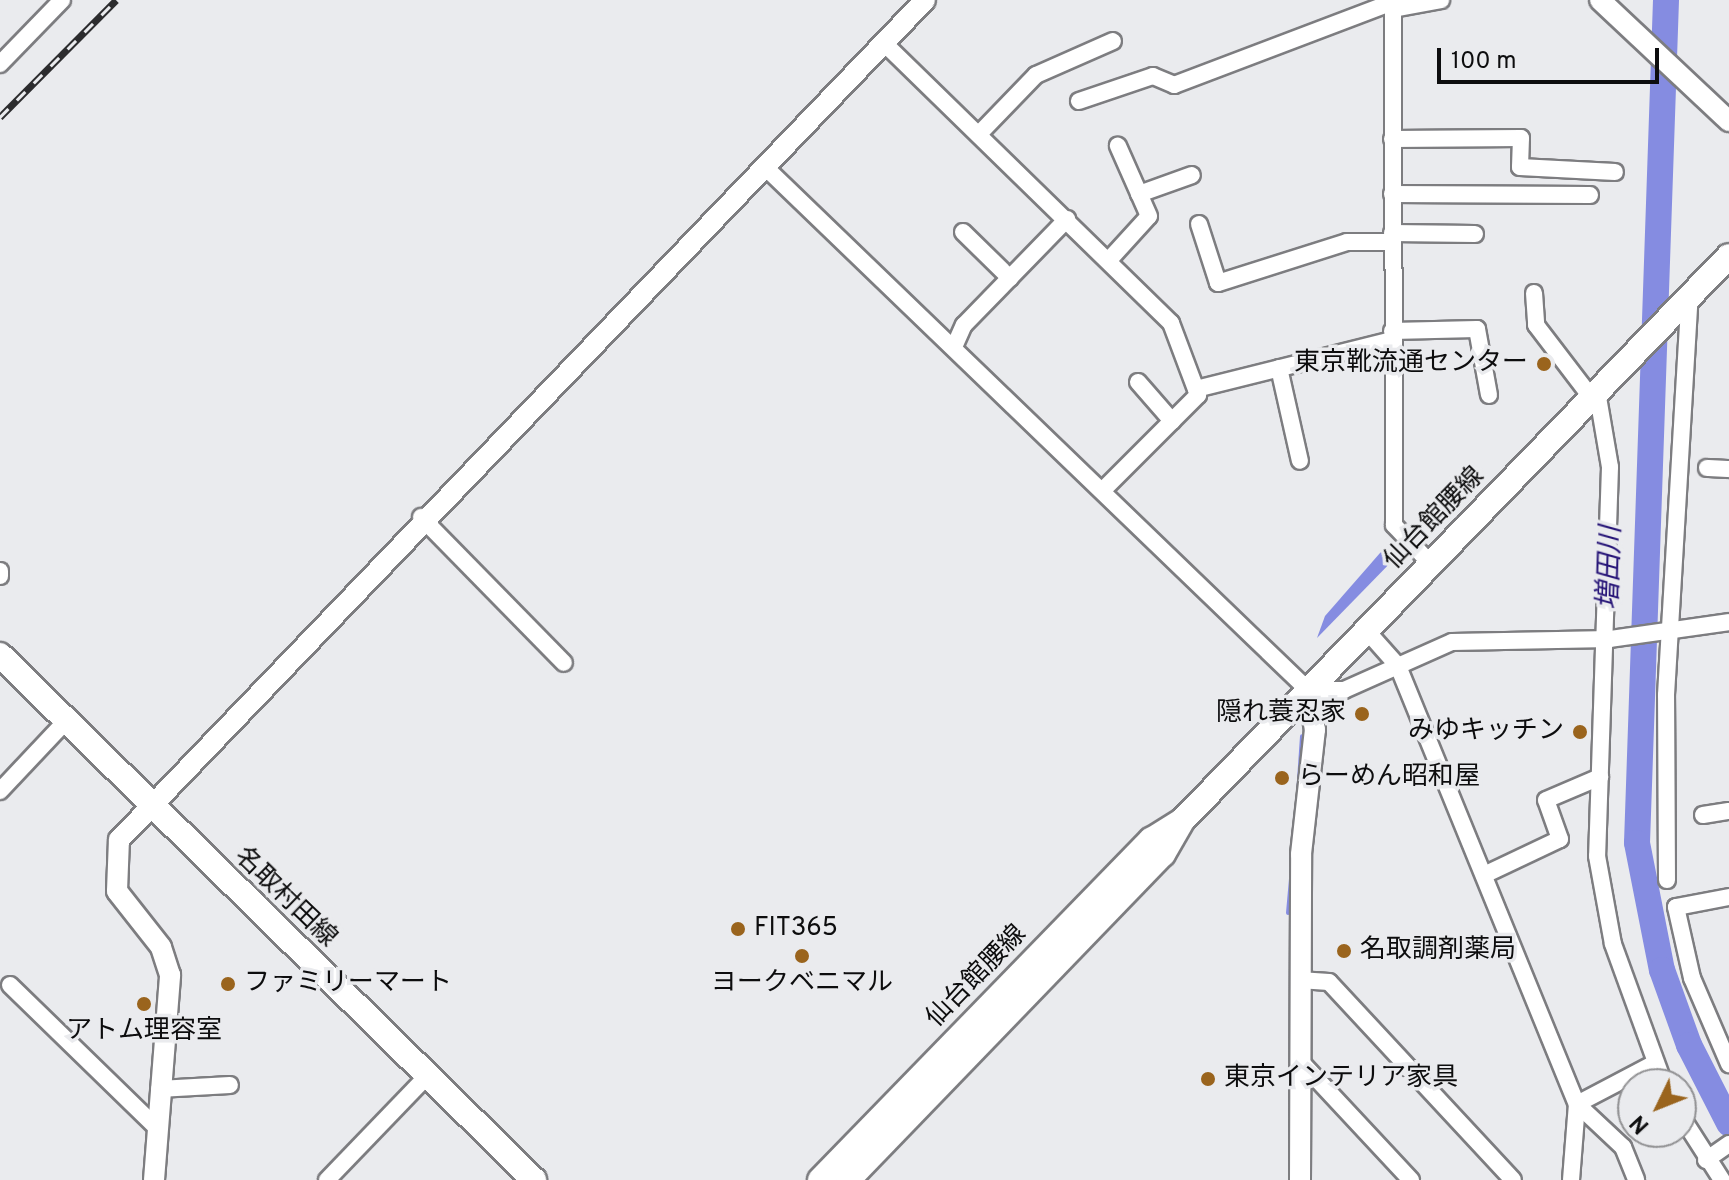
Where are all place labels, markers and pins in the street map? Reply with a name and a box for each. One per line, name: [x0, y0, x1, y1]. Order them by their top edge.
place label: 東京靴流通センター: [1294, 348, 1528, 380]
marker: 東京靴流通センター: [1535, 355, 1553, 373]
place label: 隠れ蓑忍家: [1216, 698, 1346, 730]
marker: 隠れ蓑忍家: [1353, 705, 1371, 723]
place label: みゆキッチン: [1408, 716, 1564, 748]
marker: みゆキッチン: [1571, 723, 1589, 741]
place label: らーめん昭和屋: [1298, 762, 1480, 794]
marker: らーめん昭和屋: [1273, 769, 1291, 787]
place label: FIT365: [754, 913, 838, 945]
marker: FIT365: [729, 920, 747, 938]
place label: 名取調剤薬局: [1360, 935, 1516, 967]
marker: 名取調剤薬局: [1335, 942, 1353, 960]
marker: ヨークベニマル: [793, 947, 811, 965]
place label: ファミリーマート: [244, 968, 452, 1000]
place label: ヨークベニマル: [711, 968, 893, 1000]
marker: ファミリーマート: [219, 975, 237, 993]
marker: アトム理容室: [135, 995, 153, 1013]
place label: アトム理容室: [66, 1016, 222, 1048]
place label: 東京インテリア家具: [1224, 1063, 1458, 1095]
marker: 東京インテリア家具: [1199, 1070, 1217, 1088]

